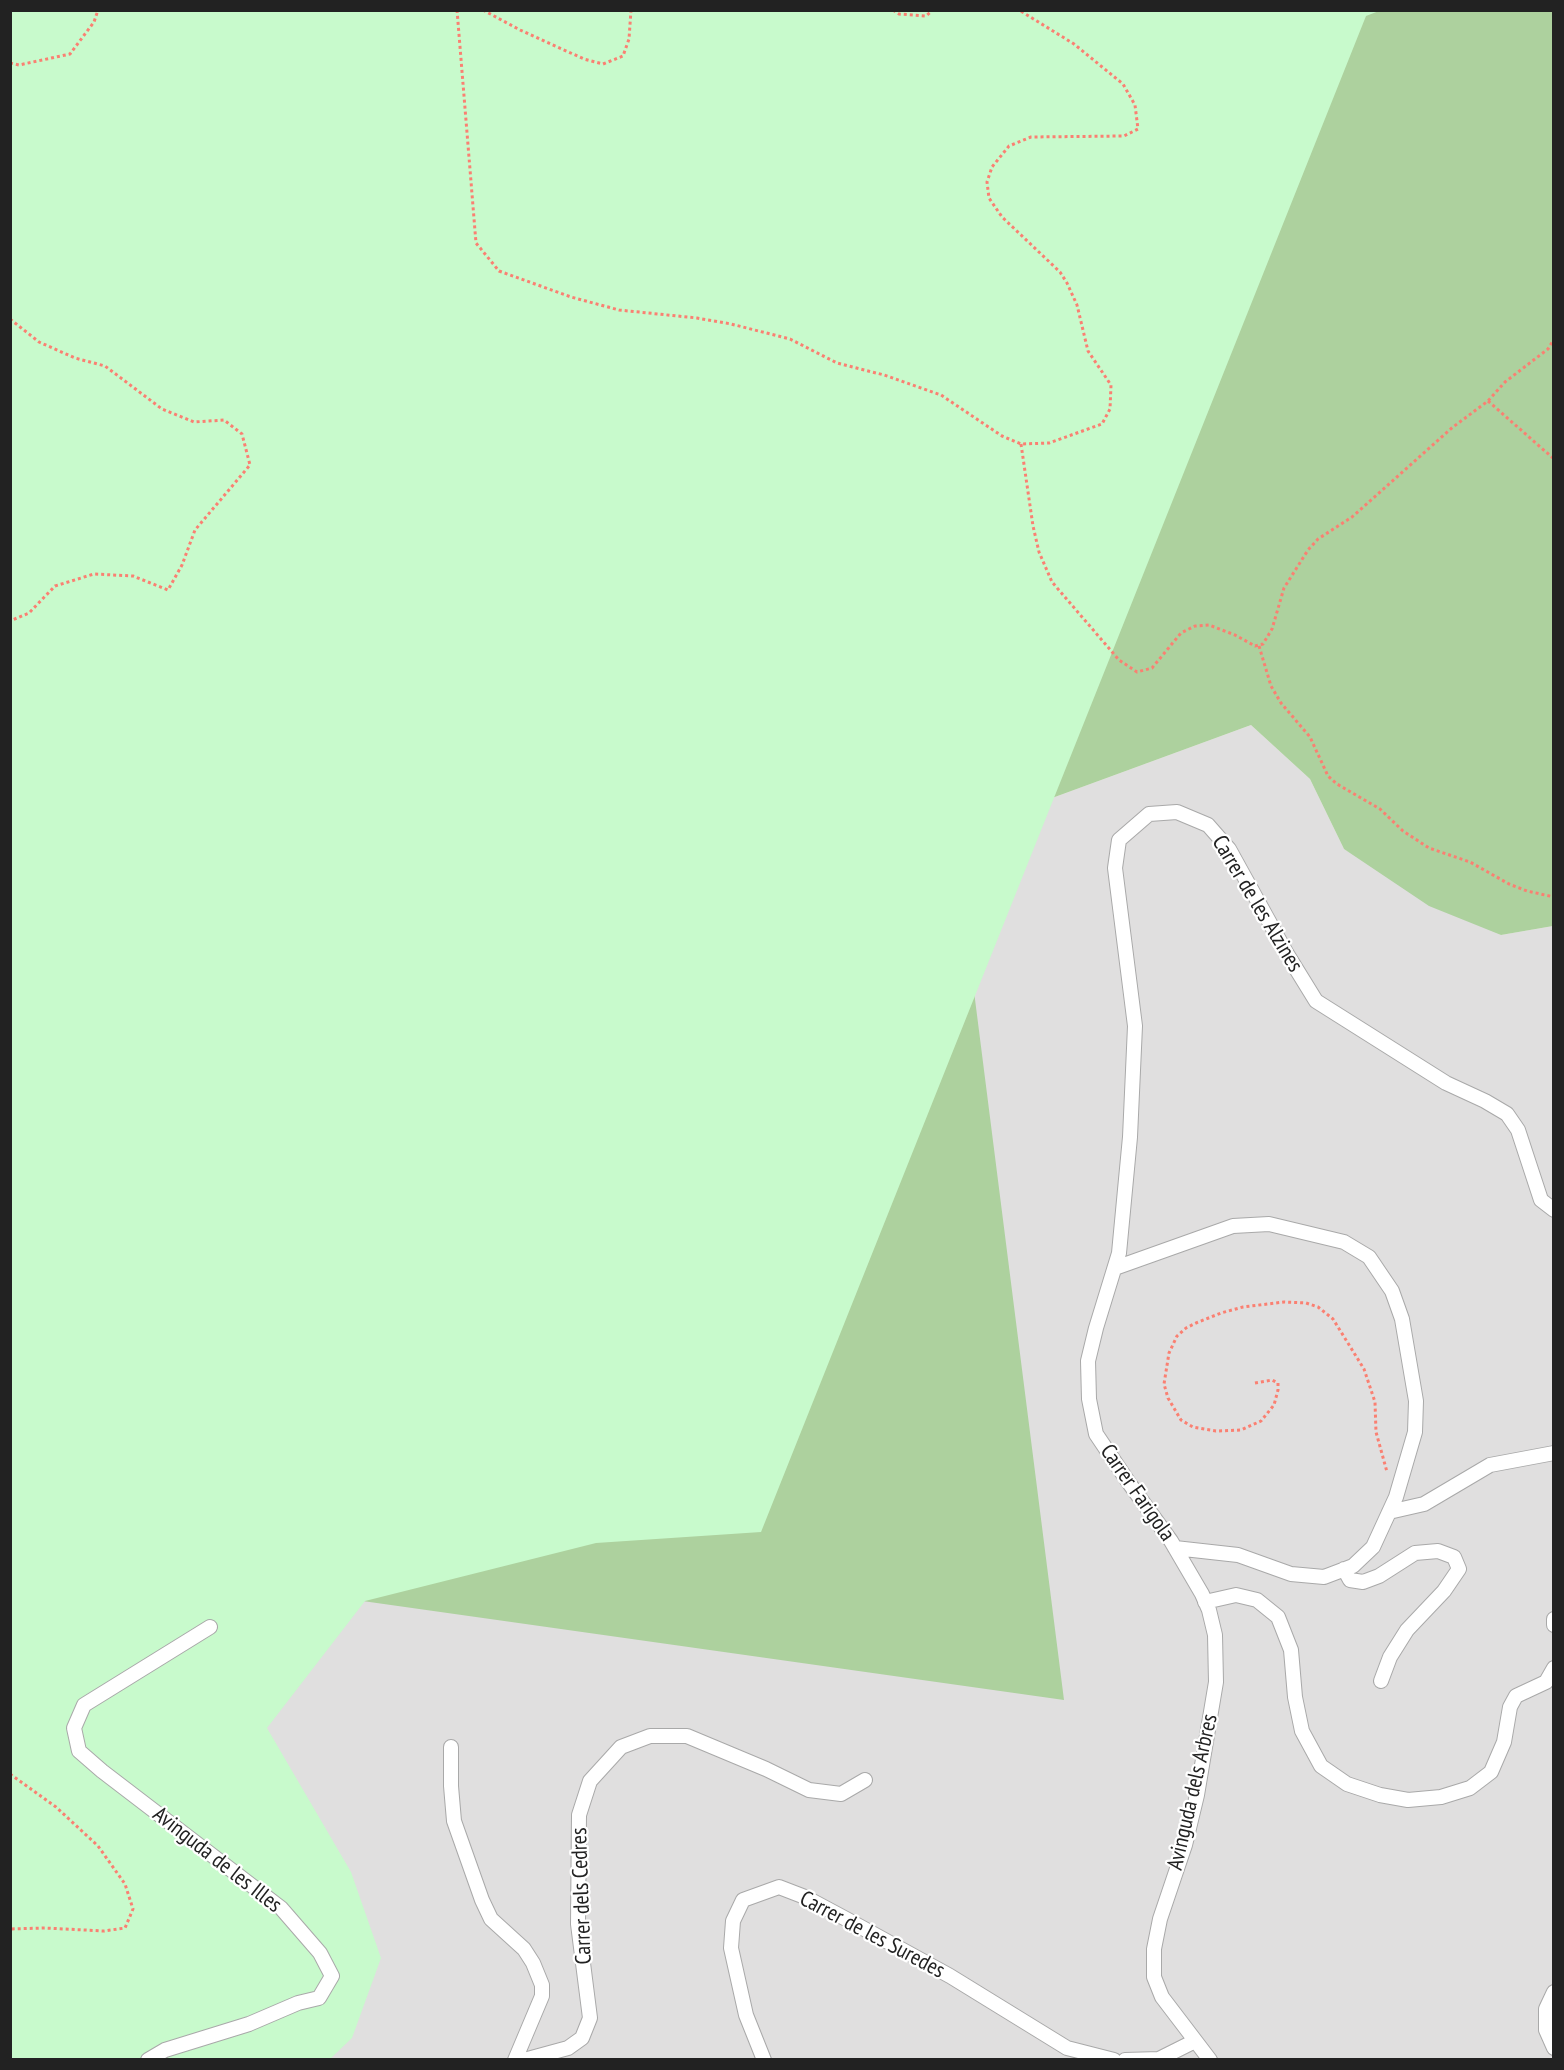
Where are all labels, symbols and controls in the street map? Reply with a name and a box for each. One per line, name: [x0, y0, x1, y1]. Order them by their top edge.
street label: Carrer de les Alzines: [1206, 831, 1308, 977]
street label: Carrer Farigola: [1094, 1440, 1180, 1546]
street label: Avinguda dels Arbres: [1162, 1712, 1224, 1872]
street label: Avinguda de les Illes: [147, 1802, 287, 1918]
street label: Carrer dels Cedres: [566, 1827, 598, 1965]
street label: Carrer de les Suredes: [795, 1886, 949, 1984]

